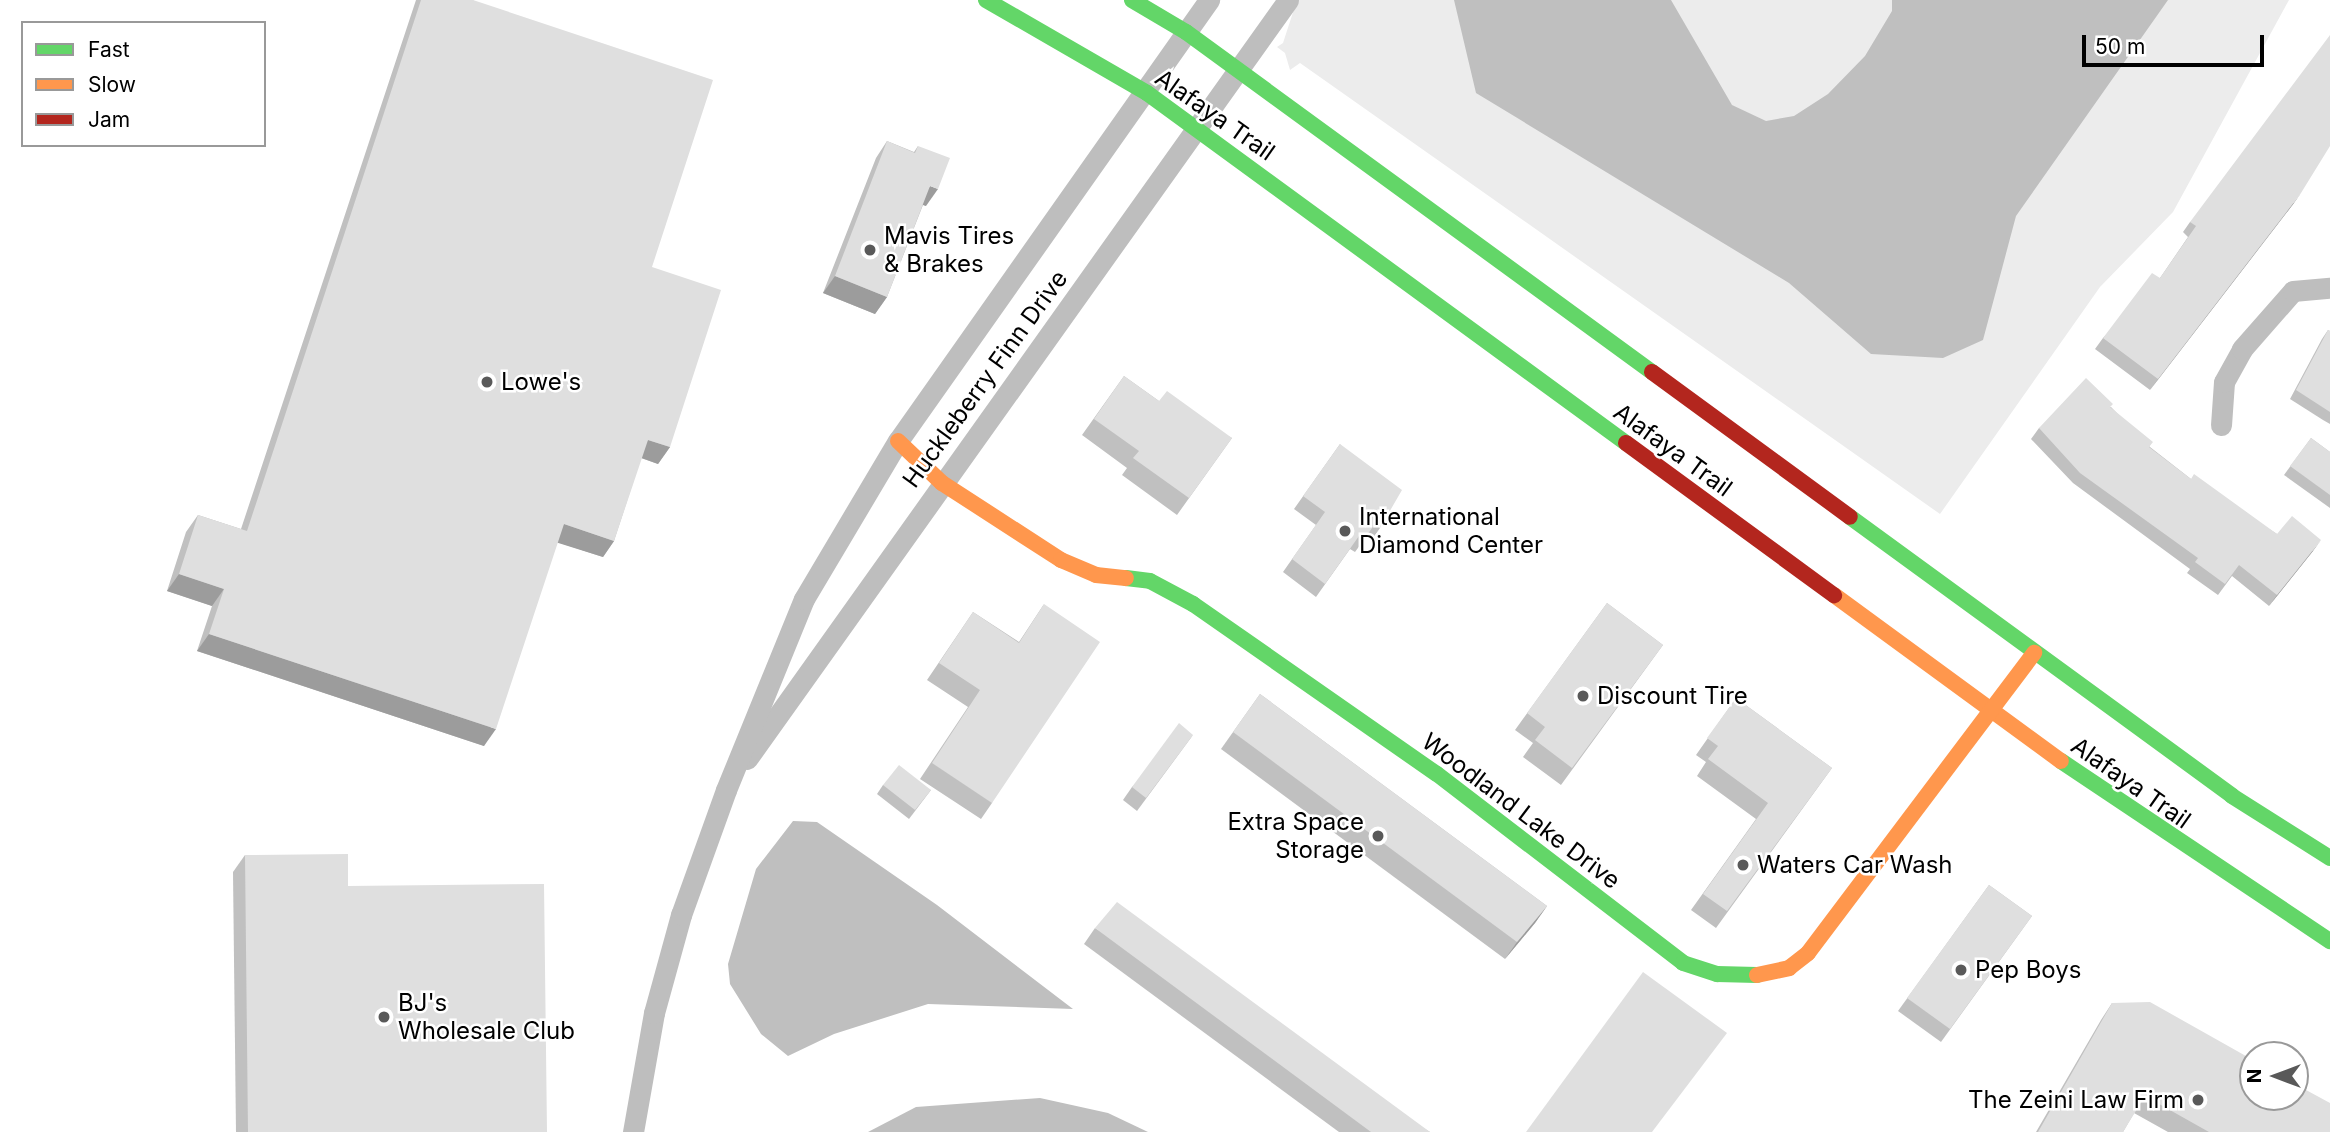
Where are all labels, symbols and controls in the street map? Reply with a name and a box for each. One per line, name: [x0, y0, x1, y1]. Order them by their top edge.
legend: [21, 21, 266, 147]
scale bar: [2085, 21, 2267, 65]
text: 50 m: [2095, 34, 2145, 59]
text: Fast: [88, 37, 130, 62]
street label: Alafaya Trail: [1150, 63, 1280, 167]
text: Slow: [88, 72, 136, 97]
text: Jam: [88, 107, 130, 132]
place label: Mavis Tires & Brakes: [884, 222, 1014, 278]
marker: Mavis Tires & Brakes: [862, 242, 878, 258]
street label: Huckleberry Finn Drive: [897, 265, 1073, 493]
place label: Lowe's: [501, 368, 581, 396]
marker: Lowe's: [479, 374, 495, 390]
street label: Alafaya Trail: [1608, 397, 1738, 503]
place label: International Diamond Center: [1359, 503, 1543, 559]
marker: International Diamond Center: [1337, 523, 1353, 539]
place label: Discount Tire: [1597, 682, 1748, 710]
marker: Discount Tire: [1575, 688, 1591, 704]
street label: Woodland Lake Drive: [1416, 727, 1626, 895]
street label: Alafaya Trail: [2066, 731, 2196, 835]
place label: Extra Space Storage: [1227, 808, 1364, 864]
marker: Extra Space Storage: [1370, 828, 1386, 844]
place label: Waters Car Wash: [1757, 851, 1953, 879]
marker: Waters Car Wash: [1735, 857, 1751, 873]
place label: Pep Boys: [1975, 956, 2081, 984]
marker: Pep Boys: [1953, 962, 1969, 978]
place label: BJ's Wholesale Club: [398, 989, 575, 1045]
marker: BJ's Wholesale Club: [376, 1009, 392, 1025]
north arrow: [2239, 1041, 2309, 1111]
text: N: [2243, 1069, 2266, 1083]
place label: The Zeini Law Firm: [1968, 1086, 2184, 1114]
marker: The Zeini Law Firm: [2190, 1092, 2206, 1108]

